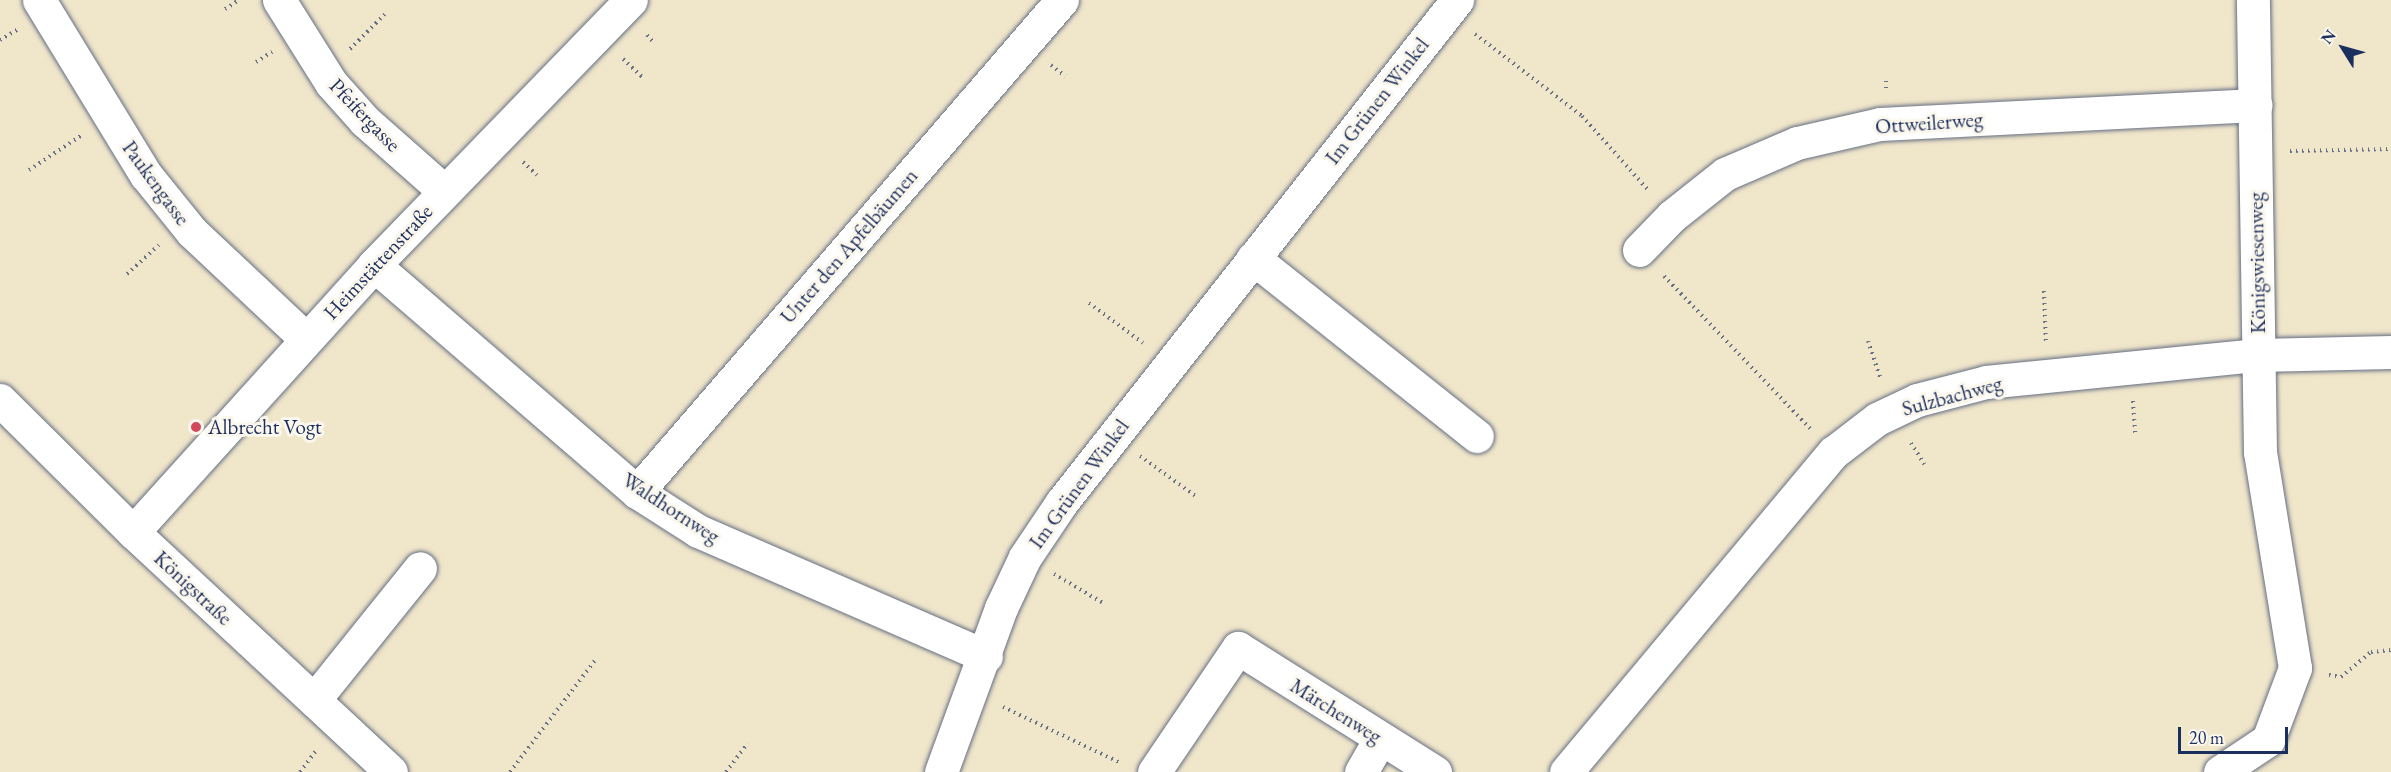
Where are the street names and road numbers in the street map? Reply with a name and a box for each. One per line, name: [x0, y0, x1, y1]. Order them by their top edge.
street label: Im Grünen Winkel: [1320, 33, 1434, 169]
street label: Pfeifergasse: [324, 73, 406, 157]
street label: Ottweilerweg: [1874, 107, 1984, 139]
street label: Paukengasse: [117, 136, 195, 230]
street label: Unter den Apfelbäumen: [775, 163, 923, 329]
street label: Königswiesenweg: [2243, 192, 2271, 334]
street label: Heimstättenstraße: [318, 199, 438, 325]
street label: Sulzbachweg: [1899, 371, 2005, 421]
street label: Im Grünen Winkel: [1024, 414, 1134, 554]
street label: Waldhornweg: [618, 467, 724, 549]
street label: Königstraße: [149, 546, 237, 630]
street label: Märchenweg: [1286, 673, 1386, 749]

